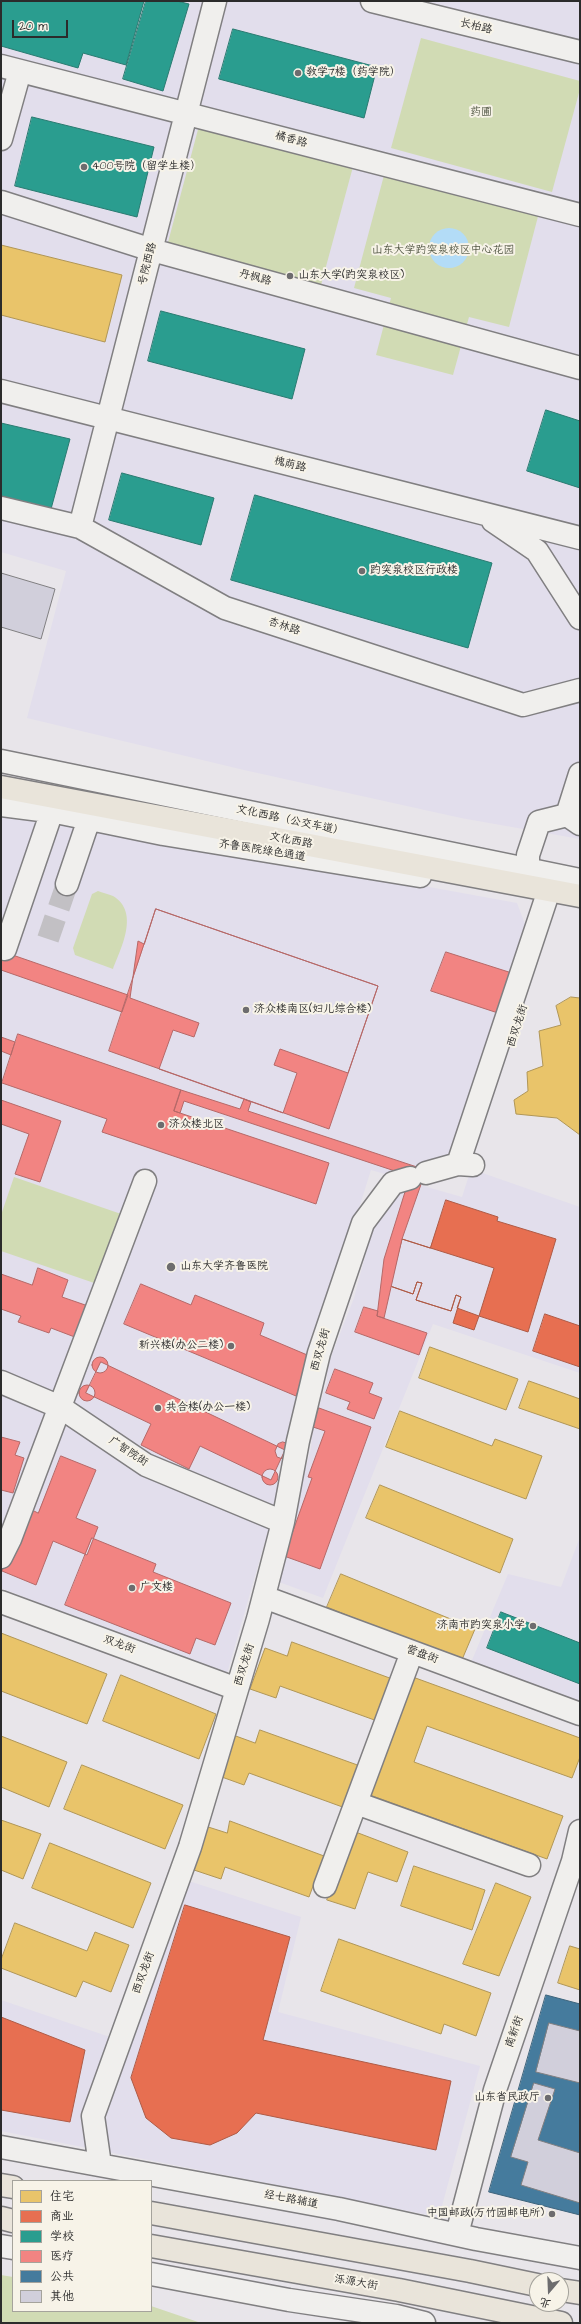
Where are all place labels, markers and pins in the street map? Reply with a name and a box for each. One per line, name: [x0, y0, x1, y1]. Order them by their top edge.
place label: 教学7楼（药学院）: [306, 66, 401, 80]
marker: 教学7楼（药学院）: [293, 68, 303, 78]
place label: 400号院（留学生楼）: [92, 160, 201, 174]
marker: 400号院（留学生楼）: [79, 162, 89, 172]
place label: 山东大学(趵突泉校区): [298, 269, 404, 283]
marker: 山东大学(趵突泉校区): [285, 271, 295, 281]
place label: 趵突泉校区行政楼: [370, 564, 458, 578]
marker: 趵突泉校区行政楼: [357, 566, 367, 576]
place label: 济众楼南区(妇儿综合楼): [254, 1003, 371, 1017]
marker: 济众楼南区(妇儿综合楼): [241, 1005, 251, 1015]
place label: 济众楼北区: [169, 1118, 224, 1132]
marker: 济众楼北区: [156, 1120, 166, 1130]
place label: 山东大学齐鲁医院: [180, 1260, 268, 1274]
marker: 山东大学齐鲁医院: [165, 1261, 177, 1273]
place label: 新兴楼(办公二楼): [139, 1339, 223, 1353]
marker: 新兴楼(办公二楼): [226, 1341, 236, 1351]
place label: 共合楼(办公一楼): [166, 1401, 250, 1415]
marker: 共合楼(办公一楼): [153, 1403, 163, 1413]
place label: 广文楼: [140, 1581, 173, 1595]
marker: 广文楼: [127, 1583, 137, 1593]
place label: 济南市趵突泉小学: [437, 1619, 525, 1633]
marker: 济南市趵突泉小学: [528, 1621, 538, 1631]
place label: 山东省民政厅: [474, 2091, 540, 2105]
marker: 山东省民政厅: [543, 2093, 553, 2103]
place label: 中国邮政(万竹园邮电所): [427, 2207, 544, 2221]
marker: 中国邮政(万竹园邮电所): [547, 2209, 557, 2219]

